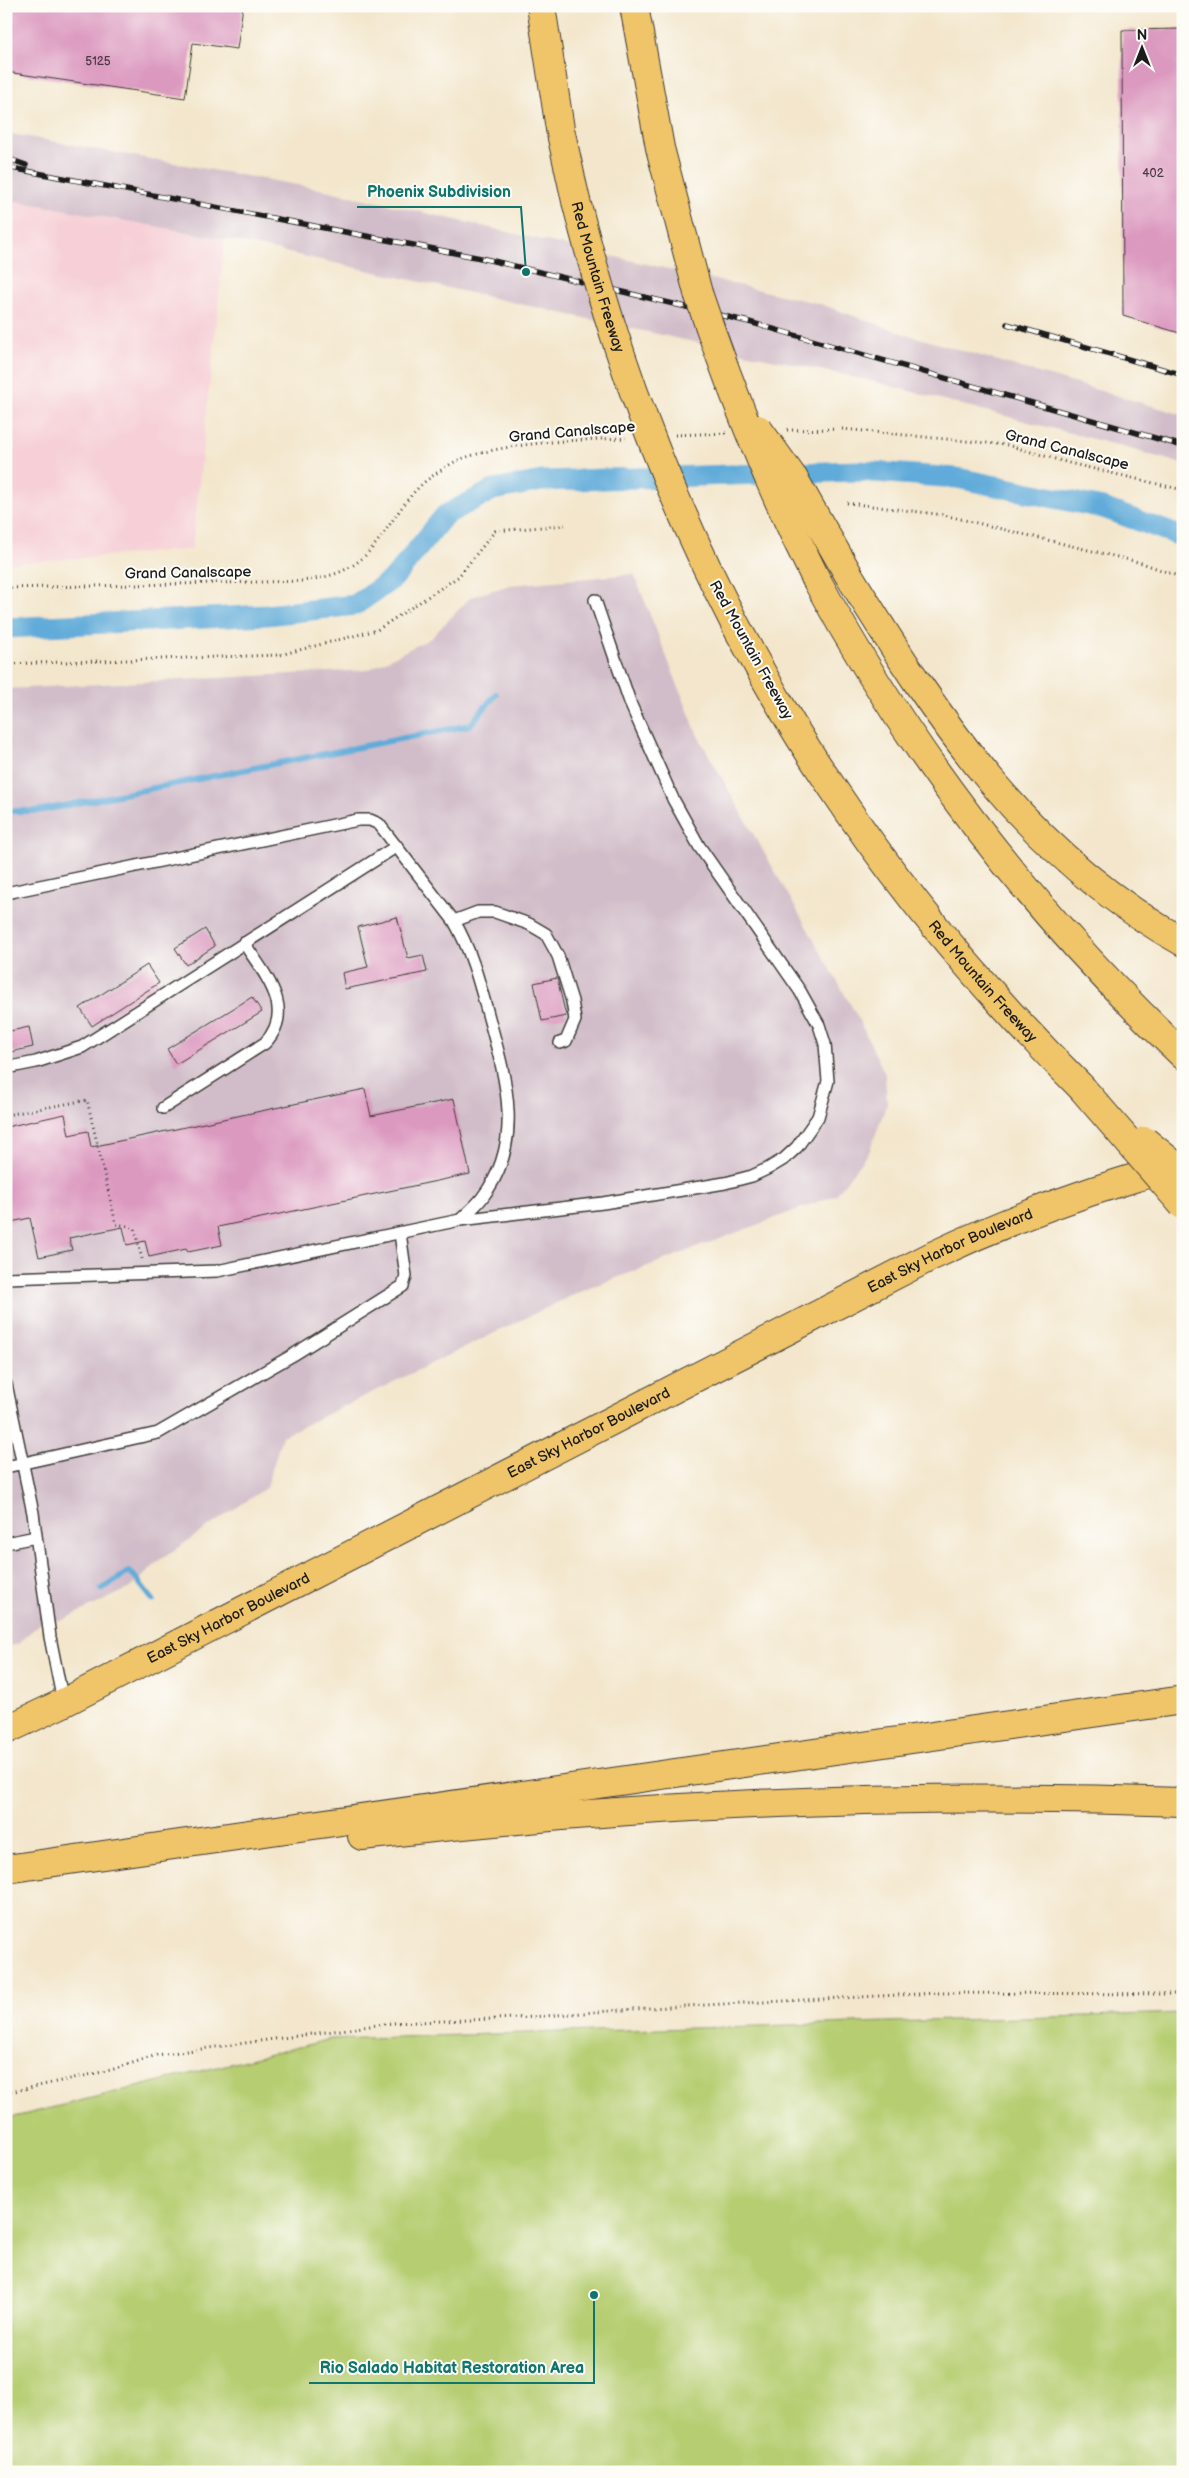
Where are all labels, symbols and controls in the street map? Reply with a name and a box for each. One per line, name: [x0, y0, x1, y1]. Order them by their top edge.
north arrow: [1116, 22, 1166, 72]
text: N: [1137, 27, 1147, 44]
house number: 5125: [85, 54, 111, 69]
house number: 402: [1142, 166, 1164, 181]
callout: Phoenix Subdivision: [357, 176, 521, 207]
text: Phoenix Subdivision: [367, 183, 511, 202]
street label: Red Mountain Freeway: [567, 200, 629, 355]
street label: Grand Canalscape: [508, 417, 636, 447]
street label: Grand Canalscape: [1003, 425, 1131, 475]
street label: Grand Canalscape: [124, 562, 252, 584]
street label: Red Mountain Freeway: [705, 577, 797, 723]
street label: Red Mountain Freeway: [924, 916, 1042, 1046]
street label: East Sky Harbor Boulevard: [864, 1204, 1035, 1297]
street label: East Sky Harbor Boulevard: [504, 1383, 673, 1482]
street label: East Sky Harbor Boulevard: [144, 1568, 313, 1668]
callout: Rio Salado Habitat Restoration Area: [309, 2352, 594, 2383]
text: Rio Salado Habitat Restoration Area: [320, 2359, 584, 2378]

